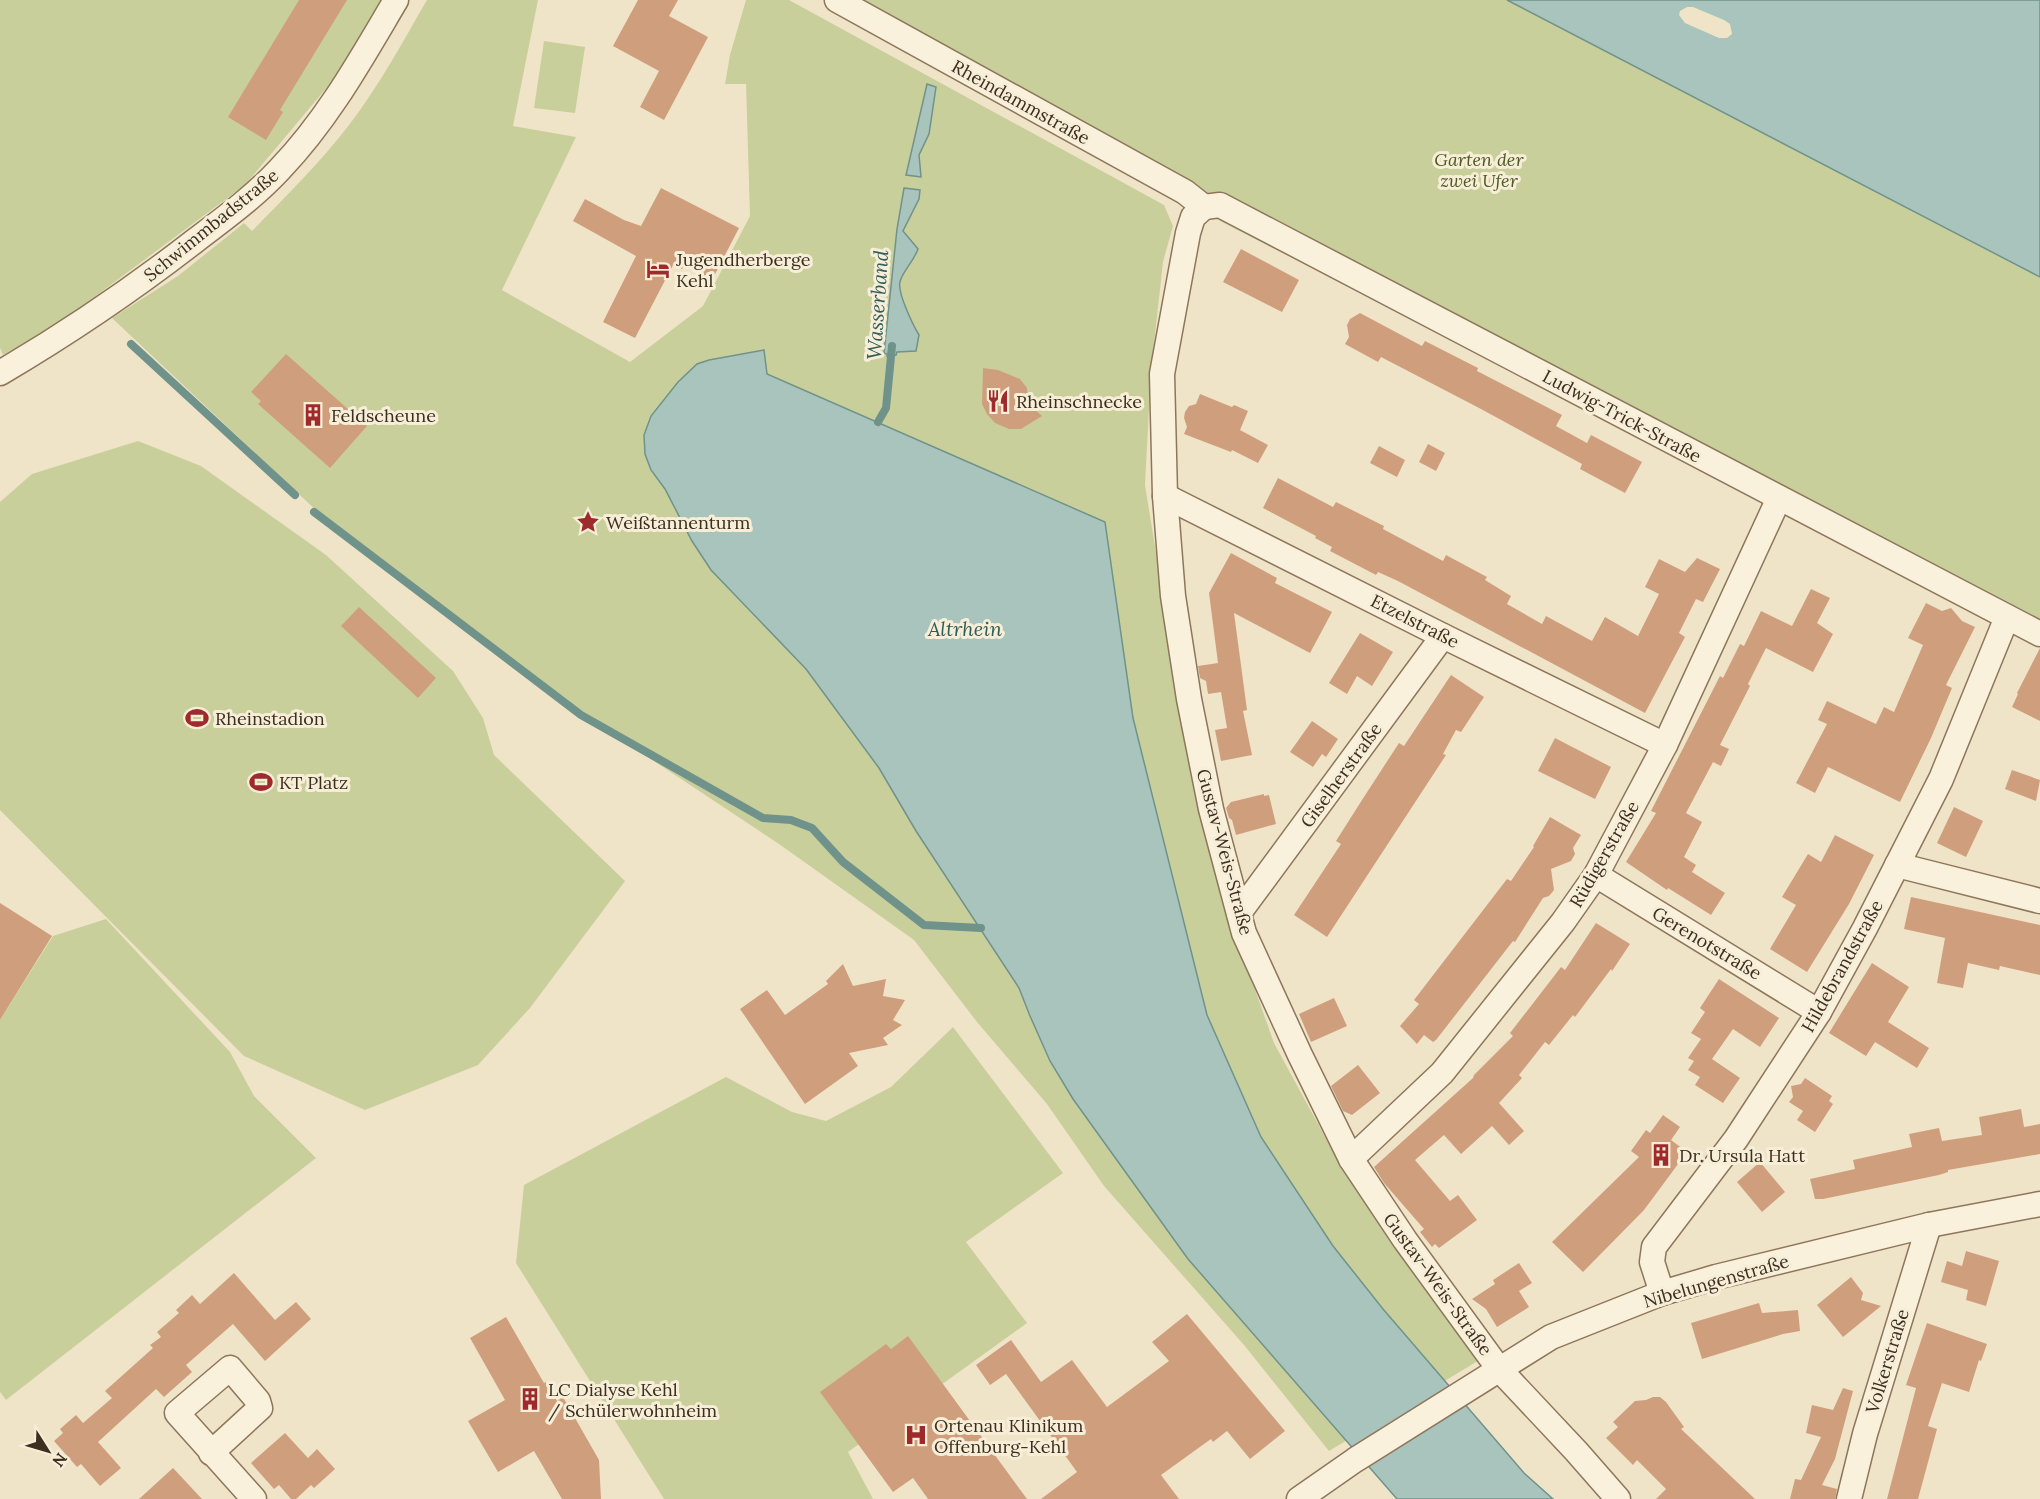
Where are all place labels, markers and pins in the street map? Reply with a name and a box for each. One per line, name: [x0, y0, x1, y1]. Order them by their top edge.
place label: Jugendherberge Kehl: [675, 248, 811, 292]
hotel icon: Jugendherberge Kehl: [645, 256, 671, 282]
restaurant icon: Rheinschnecke: [985, 388, 1011, 414]
place label: Rheinschnecke: [1016, 390, 1142, 413]
building icon: Feldscheune: [300, 402, 326, 428]
place label: Feldscheune: [331, 404, 436, 427]
place icon: Weißtannenturm: [575, 509, 601, 535]
place label: Weißtannenturm: [606, 511, 750, 534]
sports icon: Rheinstadion: [184, 705, 210, 731]
place label: Rheinstadion: [215, 707, 325, 730]
sports icon: KT Platz: [248, 769, 274, 795]
place label: KT Platz: [279, 771, 348, 794]
building icon: Dr. Ursula Hatt: [1648, 1142, 1674, 1168]
place label: Dr. Ursula Hatt: [1679, 1144, 1805, 1167]
place label: LC Dialyse Kehl / Schülerwohnheim: [548, 1378, 717, 1422]
building icon: LC Dialyse Kehl / Schülerwohnheim: [517, 1386, 543, 1412]
place label: Ortenau Klinikum Offenburg-Kehl: [934, 1414, 1083, 1458]
hospital icon: Ortenau Klinikum Offenburg-Kehl: [903, 1422, 929, 1448]

